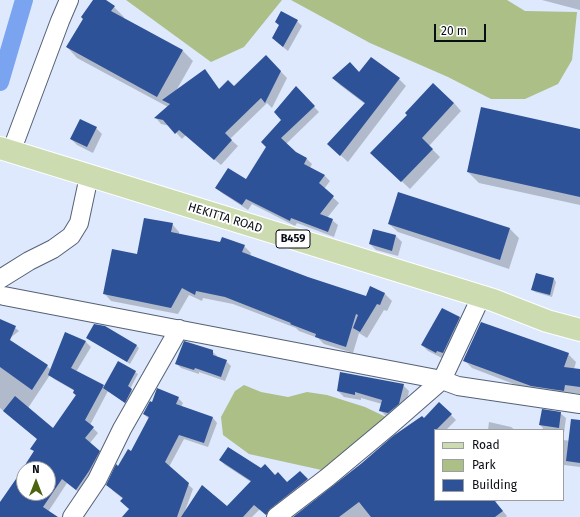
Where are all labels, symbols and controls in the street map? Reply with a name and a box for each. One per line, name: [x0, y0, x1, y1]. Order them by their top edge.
scale bar: [436, 16, 488, 42]
text: 20 m: [441, 24, 467, 38]
street label: HEKITTA ROAD: [186, 200, 264, 236]
road number: B459: [276, 230, 310, 248]
legend: [434, 429, 564, 501]
text: Road: [472, 438, 500, 452]
text: Park: [472, 458, 496, 472]
north arrow: [16, 461, 56, 501]
text: N: [32, 463, 40, 476]
text: Building: [472, 478, 517, 492]

